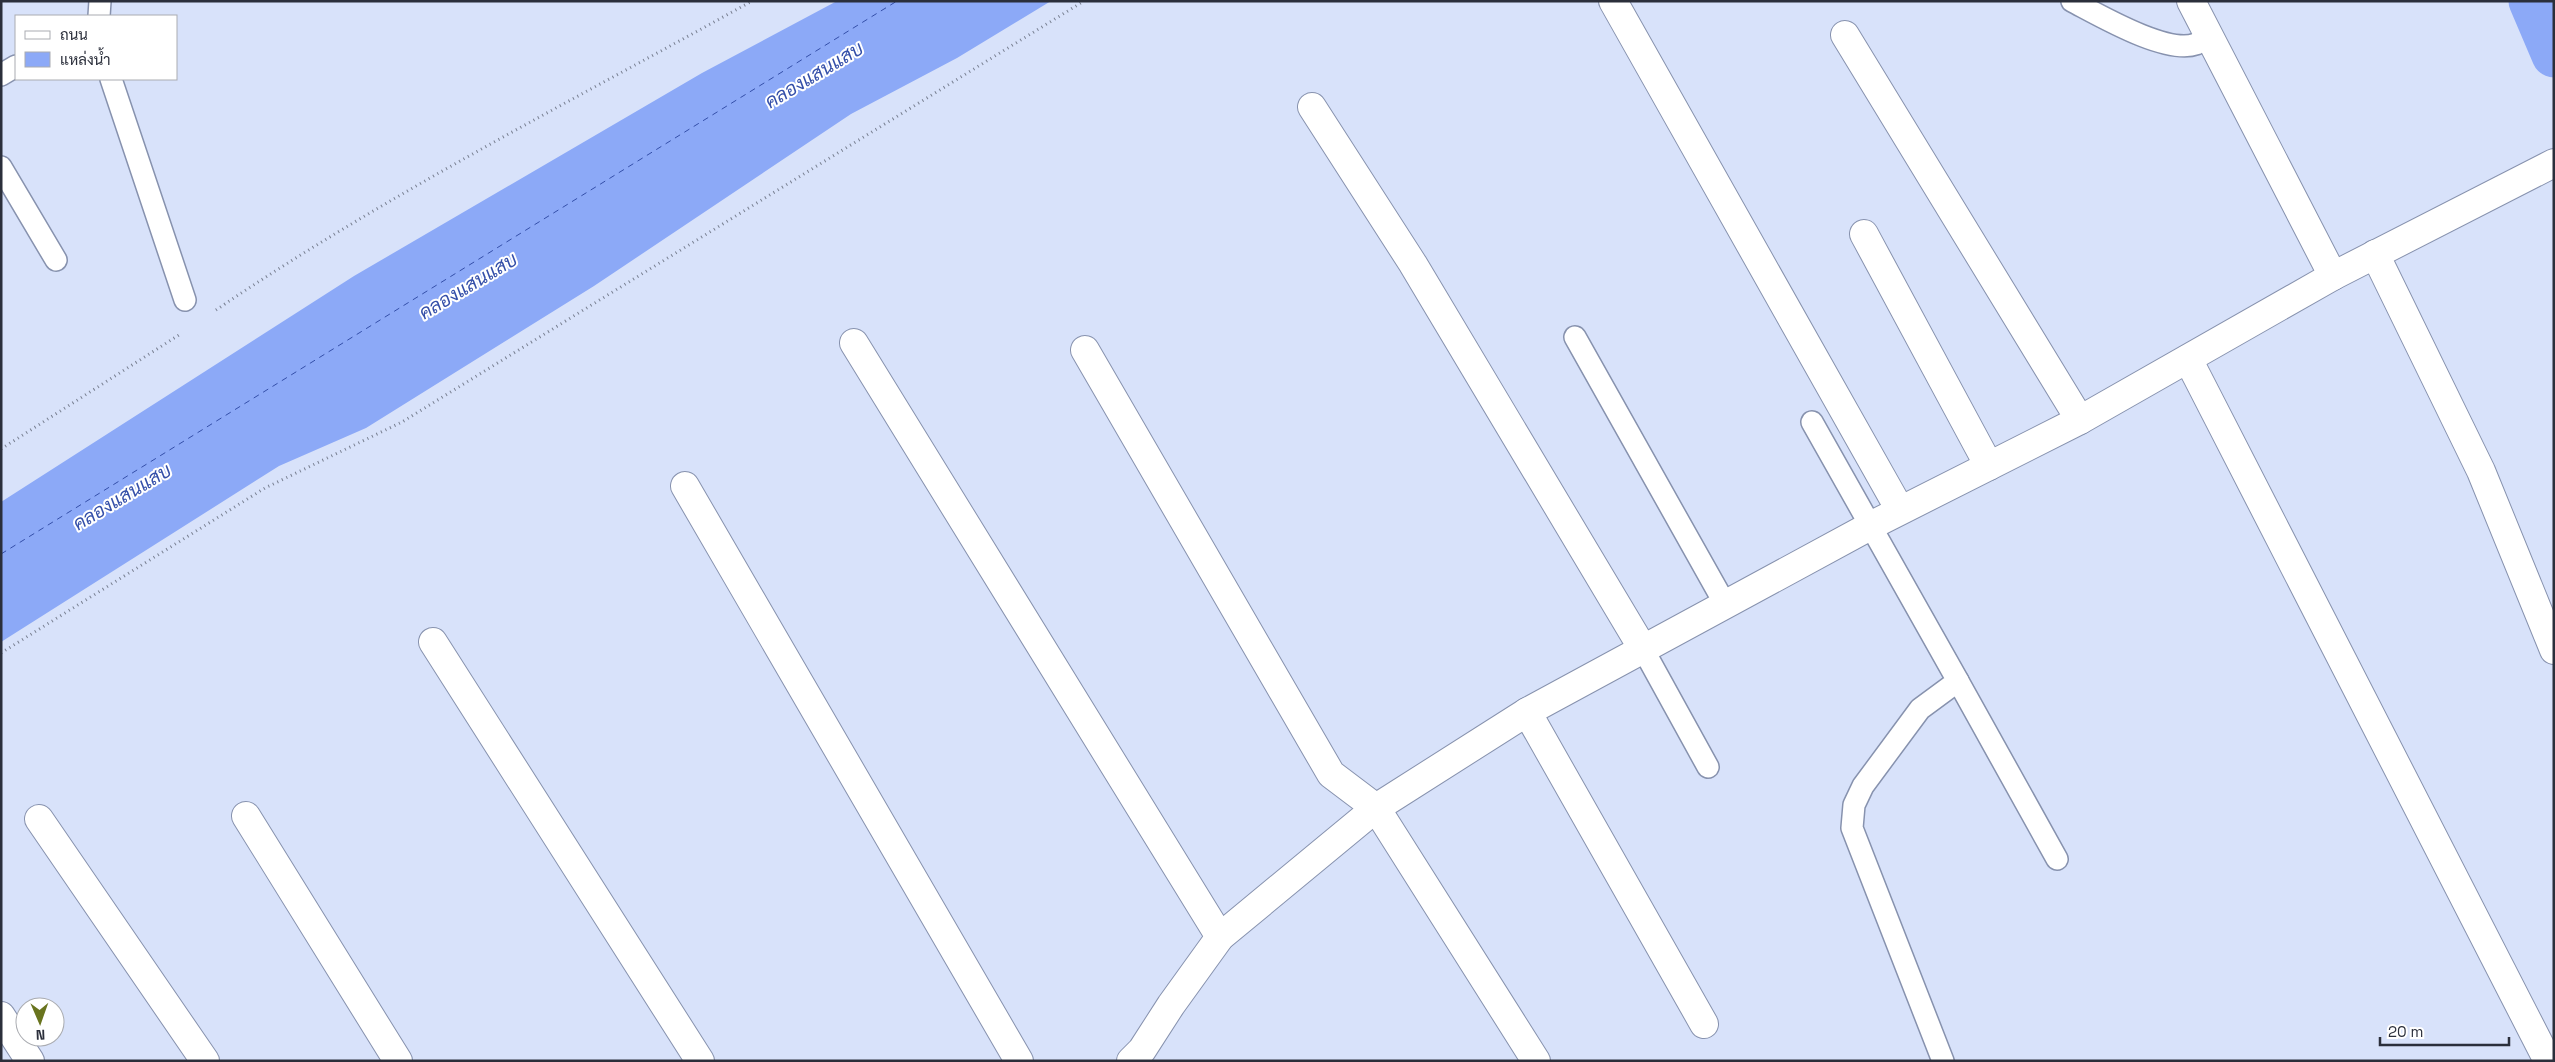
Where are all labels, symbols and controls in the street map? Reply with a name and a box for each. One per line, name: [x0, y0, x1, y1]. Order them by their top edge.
legend: [15, 15, 178, 80]
text: ถนน: [60, 25, 88, 44]
water label: คลองแสนแสบ: [760, 36, 868, 114]
text: แหล่งน้ำ: [60, 47, 111, 69]
water label: คลองแสนแสบ: [414, 247, 522, 325]
water label: คลองแสนแสบ: [68, 458, 176, 536]
north arrow: [15, 997, 65, 1047]
scale bar: [2380, 1014, 2509, 1046]
text: 20 m: [2388, 1022, 2423, 1041]
text: N: [35, 1026, 45, 1044]

